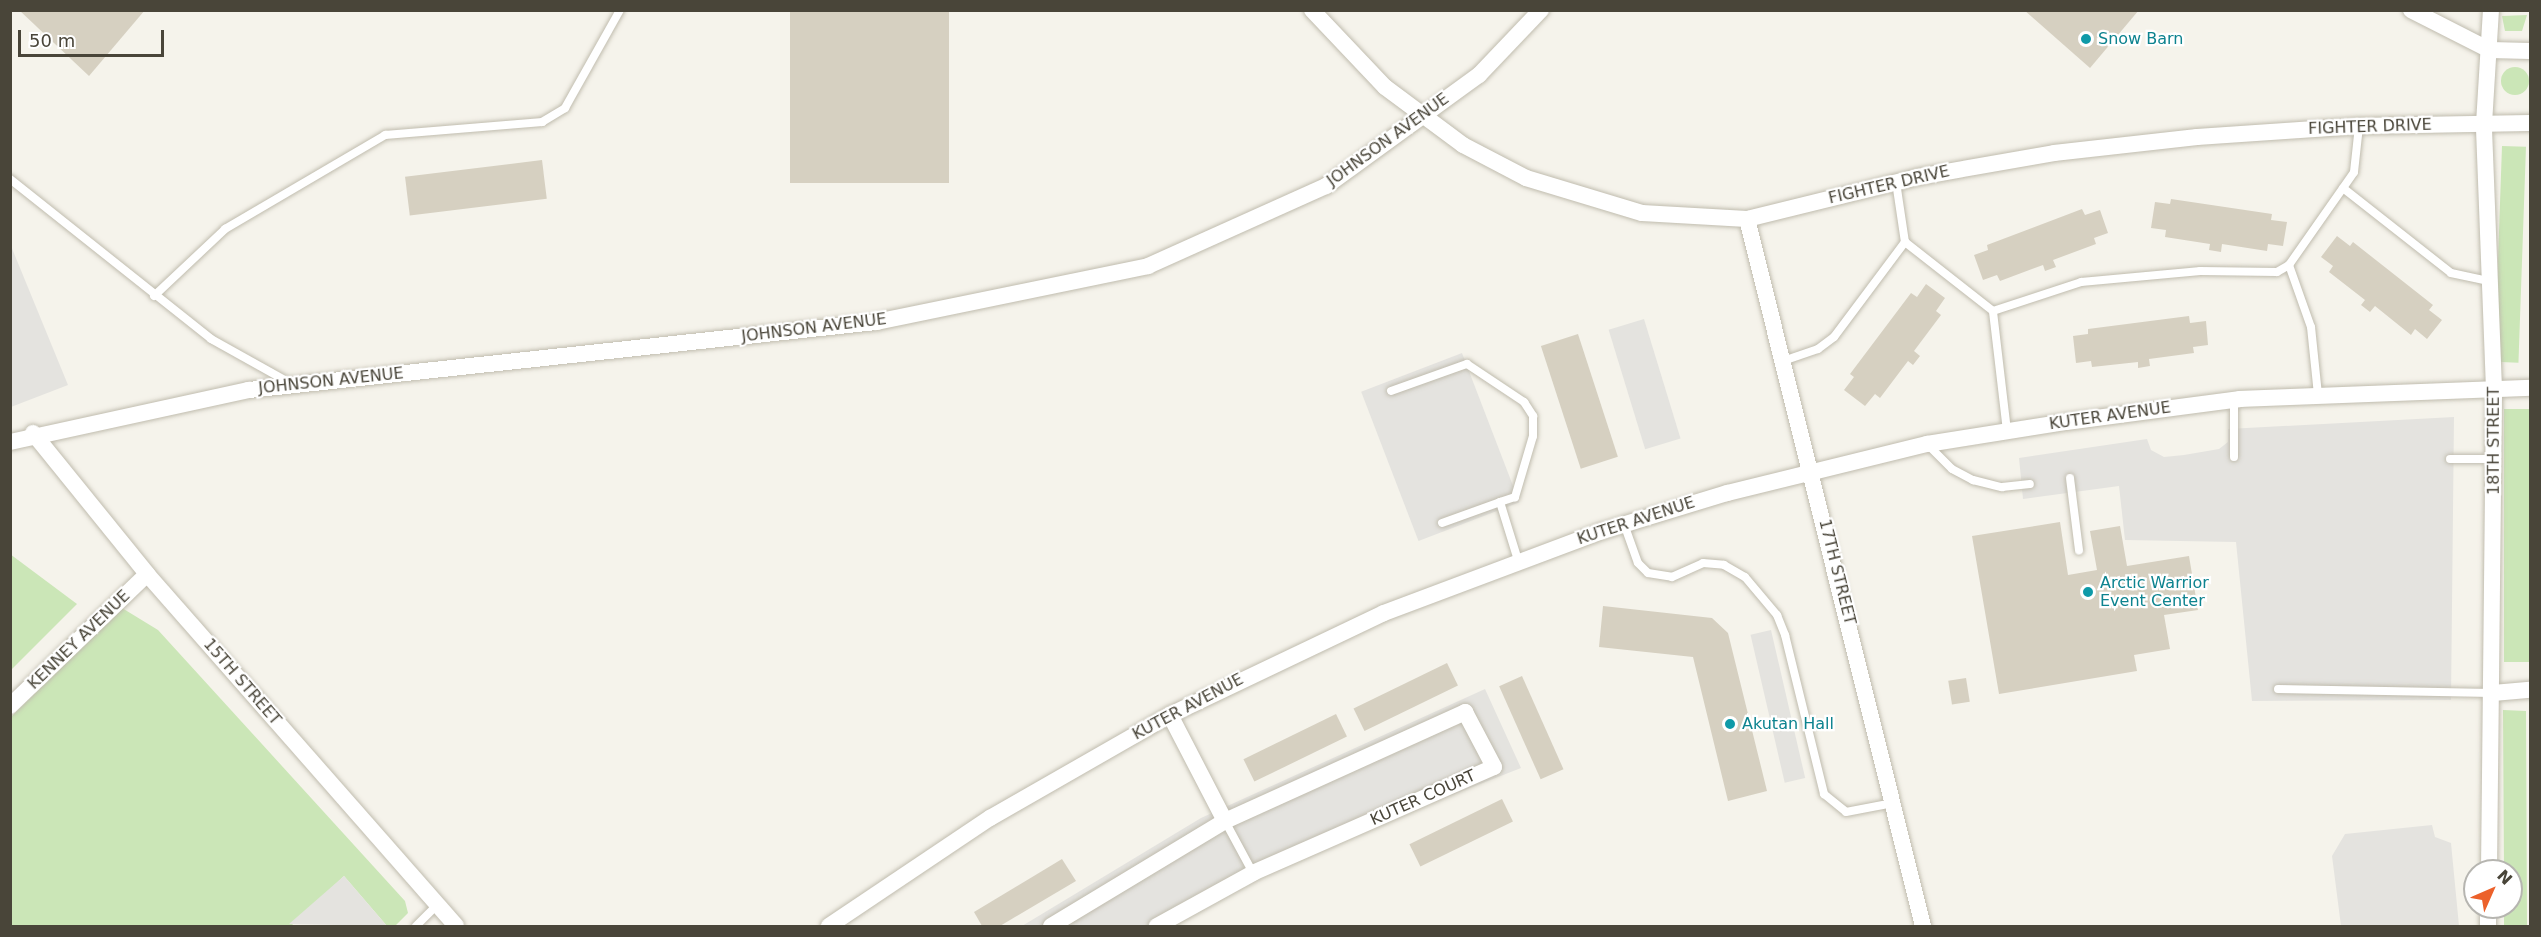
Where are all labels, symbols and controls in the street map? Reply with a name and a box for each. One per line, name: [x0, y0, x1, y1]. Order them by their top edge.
scale bar: [21, 18, 166, 56]
place label: Snow Barn: [2098, 29, 2183, 49]
text: 50 m: [29, 30, 75, 51]
marker: Snow Barn: [2079, 32, 2093, 46]
street label: JOHNSON AVENUE: [1323, 89, 1453, 191]
street label: FIGHTER DRIVE: [2308, 115, 2432, 139]
street label: FIGHTER DRIVE: [1827, 162, 1951, 208]
street label: JOHNSON AVENUE: [740, 310, 888, 346]
street label: JOHNSON AVENUE: [257, 364, 405, 398]
street label: 18TH STREET: [2484, 387, 2504, 495]
street label: KUTER AVENUE: [2048, 398, 2172, 434]
street label: KUTER AVENUE: [1575, 493, 1697, 549]
street label: 17TH STREET: [1815, 517, 1859, 627]
place label: Arctic Warrior Event Center: [2100, 573, 2209, 611]
marker: Arctic Warrior Event Center: [2081, 585, 2095, 599]
street label: KENNEY AVENUE: [24, 586, 134, 694]
street label: 15TH STREET: [199, 635, 285, 729]
street label: KUTER AVENUE: [1129, 670, 1247, 744]
place label: Akutan Hall: [1742, 714, 1834, 734]
marker: Akutan Hall: [1723, 717, 1737, 731]
street label: KUTER COURT: [1367, 766, 1479, 830]
north arrow: [2463, 859, 2523, 919]
text: N: [2493, 866, 2516, 889]

